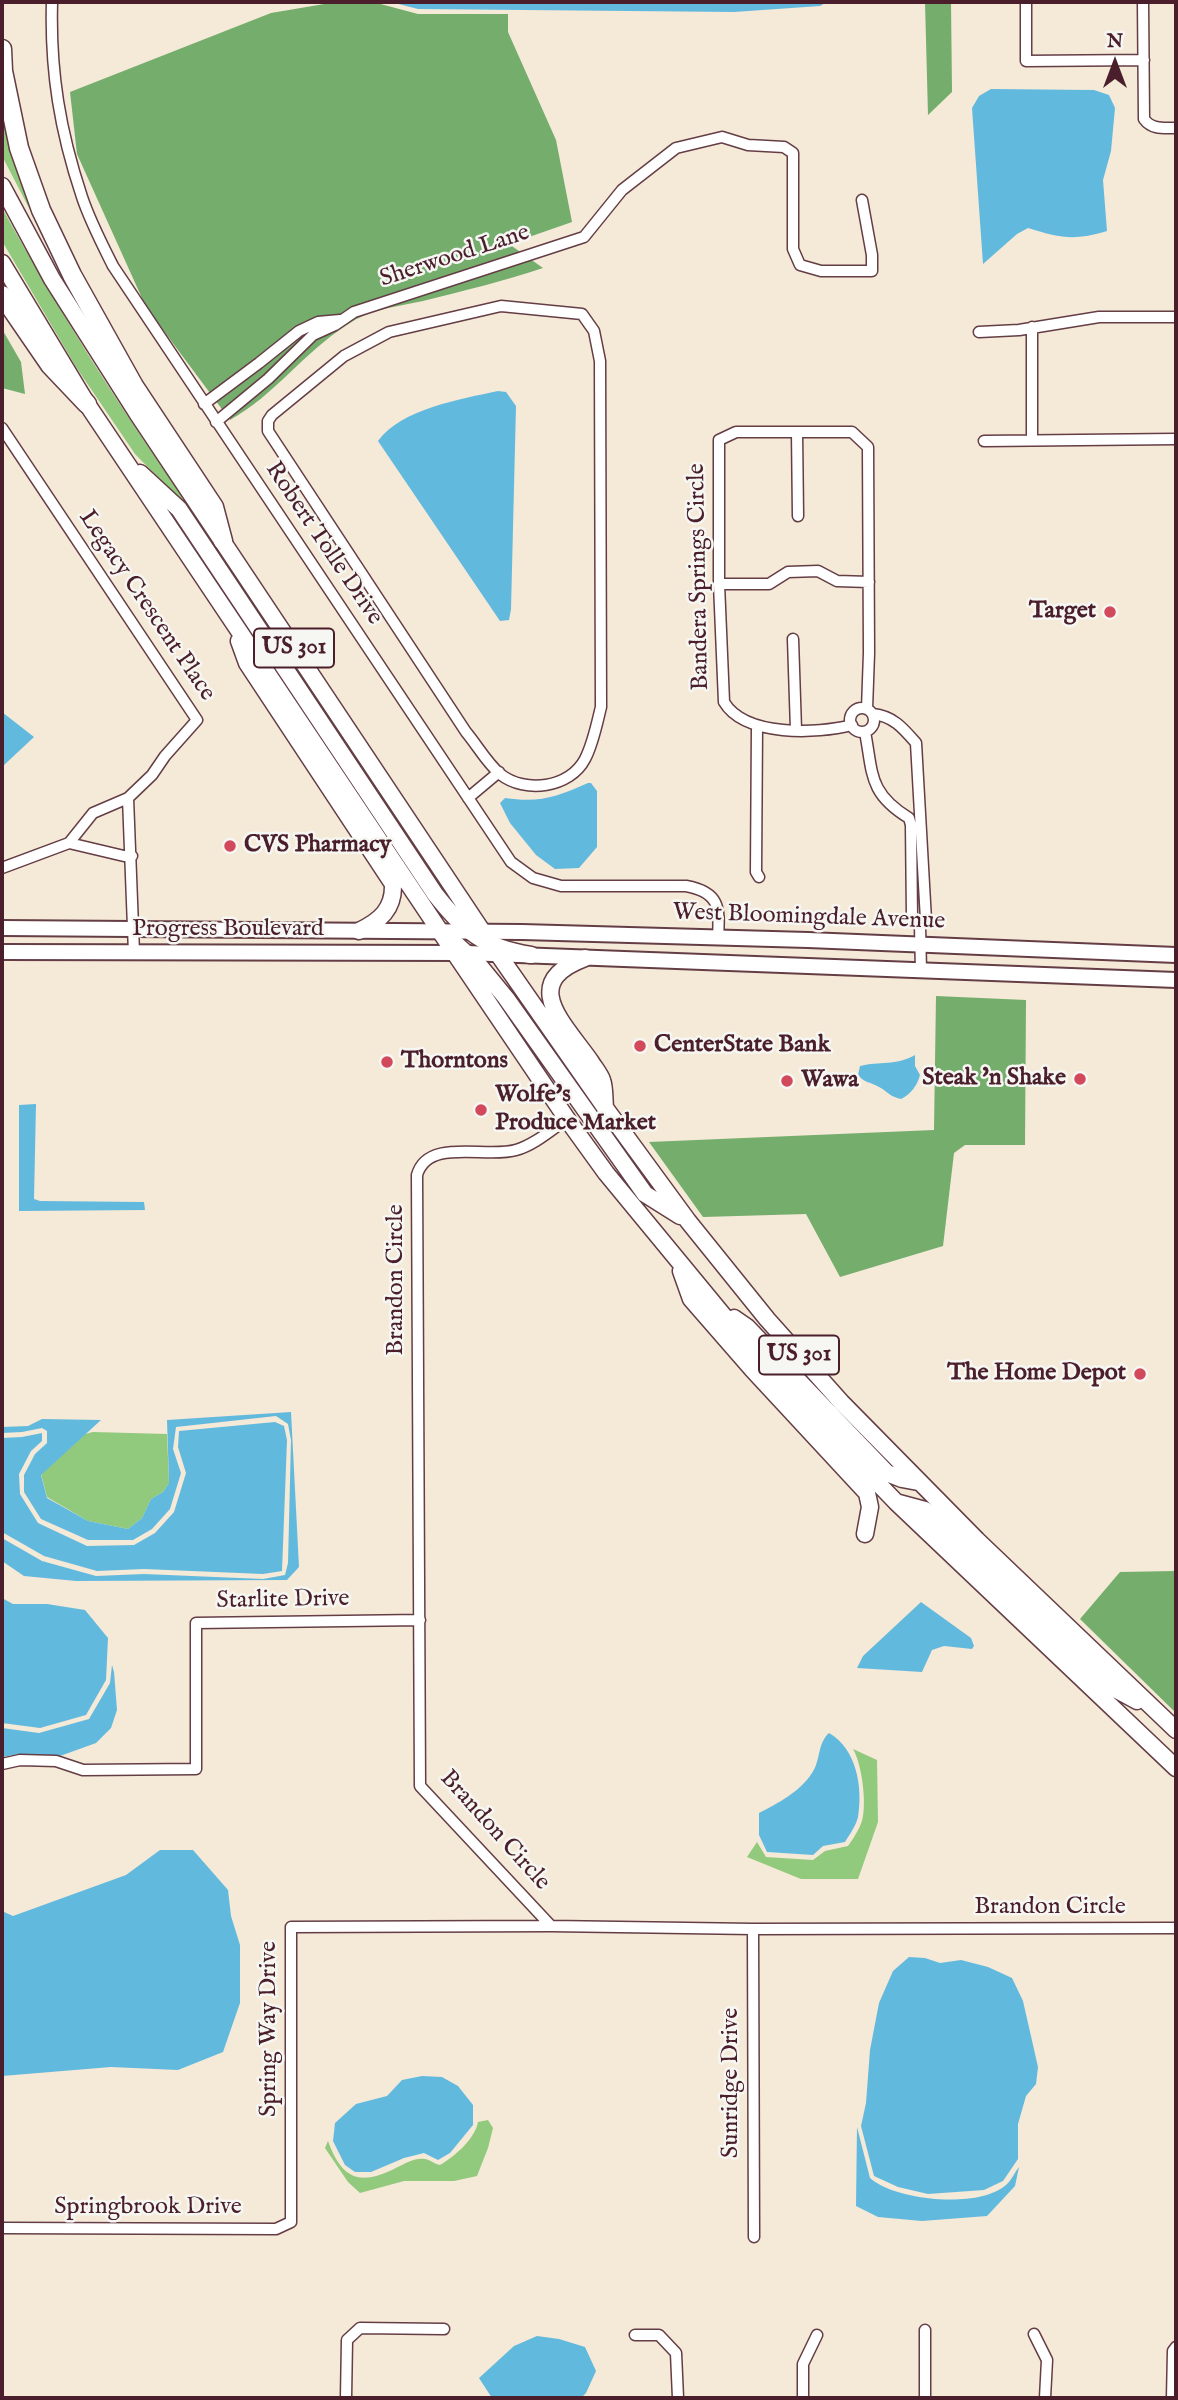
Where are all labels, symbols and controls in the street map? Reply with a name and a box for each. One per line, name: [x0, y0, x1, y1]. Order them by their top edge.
north arrow: [1080, 28, 1150, 98]
text: N: [1107, 30, 1123, 54]
street label: Sherwood Lane: [377, 219, 533, 295]
street label: Robert Tolle Drive: [258, 457, 388, 631]
street label: Bandera Springs Circle: [684, 463, 716, 691]
street label: Legacy Crescent Place: [71, 505, 221, 707]
place label: Target: [1029, 598, 1096, 626]
marker: Target: [1102, 604, 1118, 620]
road number: US 301: [254, 628, 334, 668]
place label: CVS Pharmacy: [244, 832, 391, 860]
marker: CVS Pharmacy: [222, 838, 238, 854]
street label: West Bloomingdale Avenue: [672, 899, 946, 937]
street label: Progress Boulevard: [132, 916, 324, 944]
place label: CenterState Bank: [654, 1032, 830, 1060]
marker: CenterState Bank: [632, 1038, 648, 1054]
place label: Thorntons: [401, 1048, 508, 1076]
marker: Thorntons: [379, 1054, 395, 1070]
place label: Steak 'n Shake: [922, 1065, 1066, 1093]
place label: Wawa: [801, 1067, 859, 1095]
marker: Steak 'n Shake: [1072, 1071, 1088, 1087]
marker: Wawa: [779, 1073, 795, 1089]
place label: Wolfe's Produce Market: [495, 1082, 656, 1138]
marker: Wolfe's Produce Market: [473, 1102, 489, 1118]
street label: Brandon Circle: [383, 1204, 411, 1356]
road number: US 301: [759, 1336, 839, 1374]
place label: The Home Depot: [947, 1360, 1126, 1388]
marker: The Home Depot: [1132, 1366, 1148, 1382]
street label: Starlite Drive: [216, 1585, 350, 1617]
street label: Brandon Circle: [433, 1765, 555, 1897]
street label: Brandon Circle: [974, 1894, 1126, 1922]
street label: Spring Way Drive: [256, 1941, 284, 2117]
street label: Sunridge Drive: [718, 2008, 746, 2158]
street label: Springbrook Drive: [54, 2194, 242, 2222]

